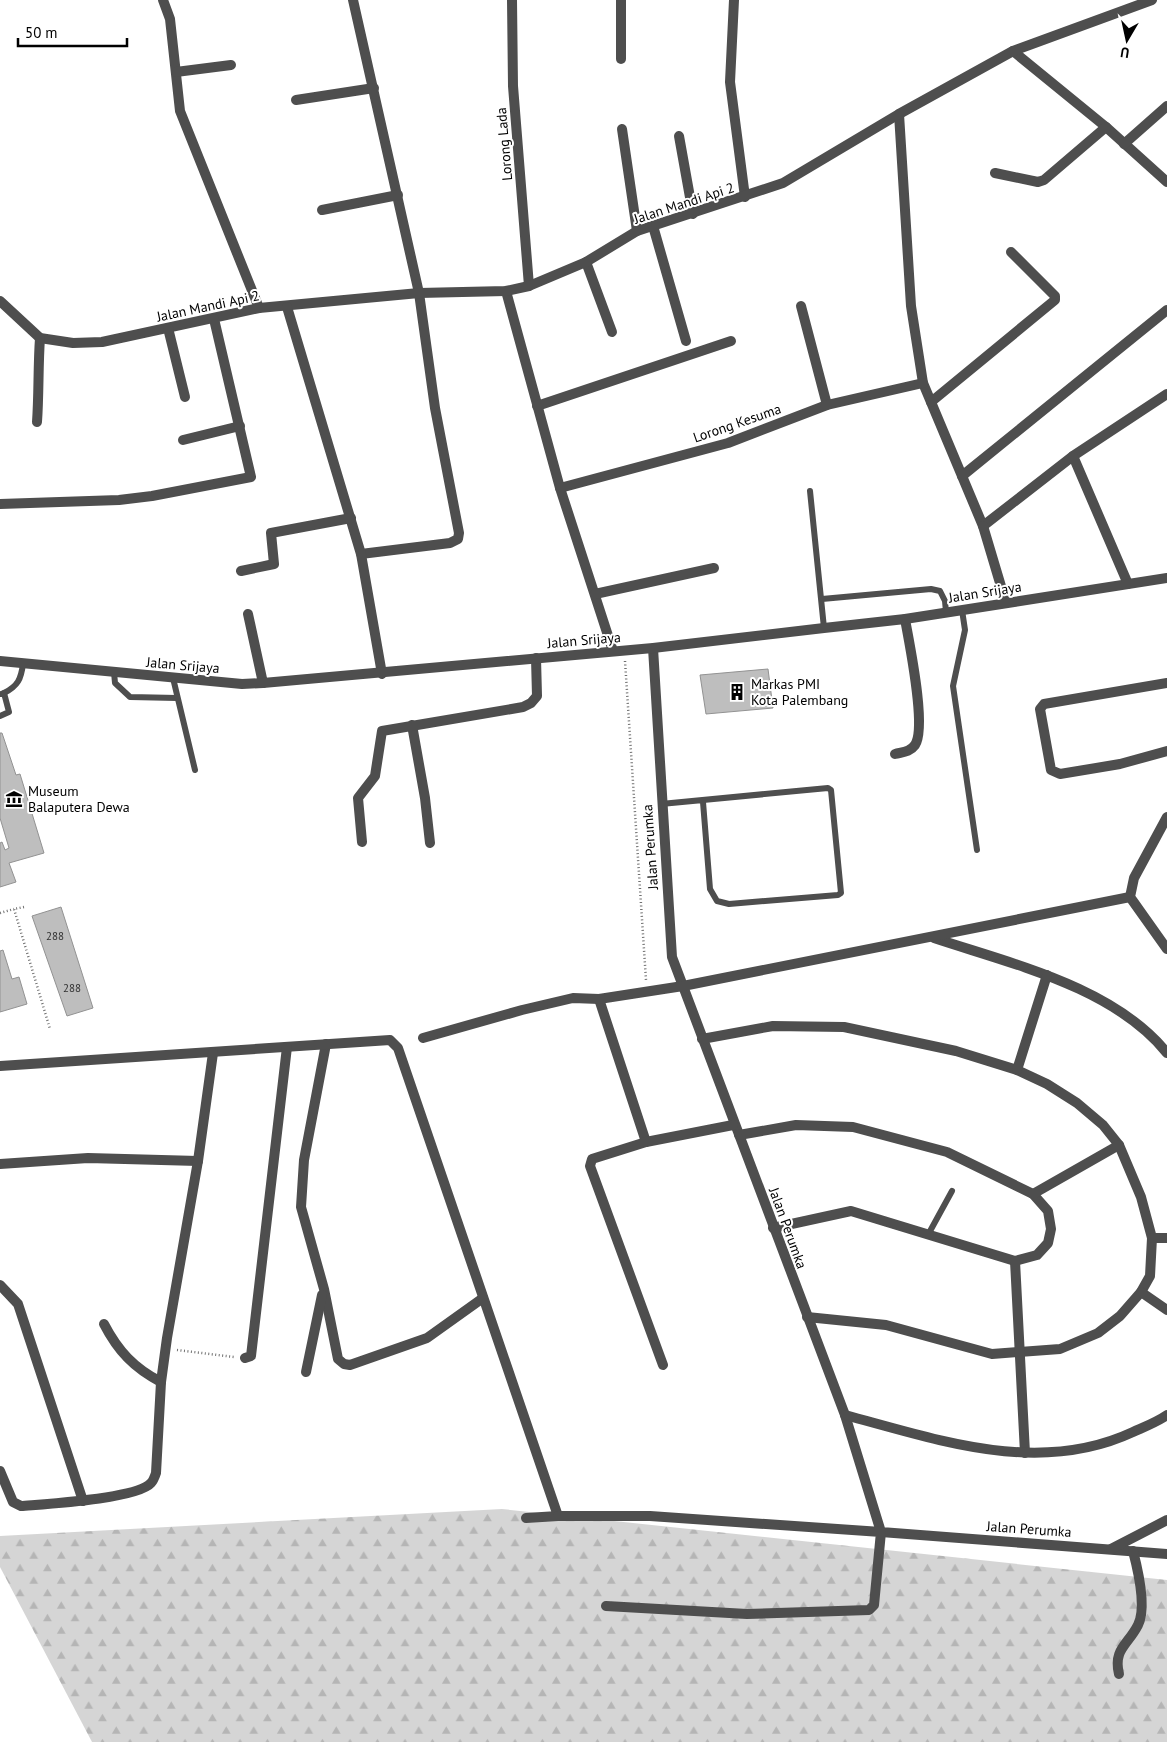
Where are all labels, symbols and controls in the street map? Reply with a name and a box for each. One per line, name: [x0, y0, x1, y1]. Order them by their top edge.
scale bar: [18, 15, 126, 47]
north arrow: [1102, 15, 1152, 65]
text: 50 m: [25, 23, 58, 42]
text: U: [1119, 43, 1131, 62]
street label: Lorong Lada: [492, 107, 516, 181]
street label: Jalan Mandi Api 2: [631, 178, 737, 228]
street label: Jalan Mandi Api 2: [154, 286, 261, 326]
street label: Lorong Kesuma: [691, 400, 783, 446]
street label: Jalan Srijaya: [946, 577, 1023, 607]
street label: Jalan Srijaya: [546, 628, 621, 652]
street label: Jalan Srijaya: [145, 653, 220, 677]
place label: Markas PMI Kota Palembang: [751, 675, 848, 709]
building icon: Markas PMI Kota Palembang: [727, 682, 747, 702]
place label: Museum Balaputera Dewa: [28, 782, 130, 816]
museum icon: Museum Balaputera Dewa: [4, 789, 24, 809]
street label: Jalan Perumka: [638, 804, 662, 891]
house number: 288: [46, 929, 64, 943]
house number: 288: [63, 981, 81, 995]
street label: Jalan Perumka: [765, 1184, 811, 1271]
street label: Jalan Perumka: [985, 1517, 1072, 1541]

